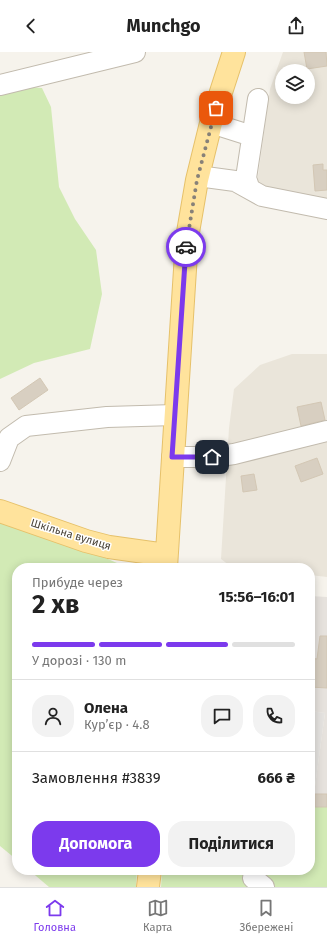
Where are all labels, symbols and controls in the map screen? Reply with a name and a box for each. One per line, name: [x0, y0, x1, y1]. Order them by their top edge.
icon: back: [20, 15, 42, 37]
text: Munchgo: [127, 15, 200, 37]
icon: share: [285, 15, 307, 37]
map controls: [275, 64, 315, 104]
button: layers: [275, 64, 315, 104]
pin: [199, 91, 233, 125]
icon: bag: [205, 97, 227, 119]
courier: [166, 227, 206, 267]
icon: car: [175, 236, 197, 258]
pin: [195, 440, 229, 474]
icon: home: [201, 446, 223, 468]
street label: Шкільна вулиця: [29, 516, 113, 553]
text: Прибуде через: [32, 575, 123, 590]
text: 15:56–16:01: [219, 588, 295, 606]
text: 2 хв: [32, 589, 79, 620]
text: У дорозі · 130 m: [32, 653, 126, 668]
button: person: [32, 695, 74, 737]
button: chat: [201, 695, 243, 737]
button: phone: [253, 695, 295, 737]
text: Олена: [84, 699, 128, 717]
text: Кур’єр · 4.8: [84, 717, 150, 732]
text: Замовлення #3839: [32, 769, 161, 787]
text: 666 ₴: [257, 769, 295, 787]
button: Допомога: [32, 821, 160, 867]
button: Поділитися: [168, 821, 295, 867]
tab: Головна: [34, 897, 76, 934]
tab: Карта: [143, 897, 172, 934]
tab: Збережені: [239, 897, 293, 934]

